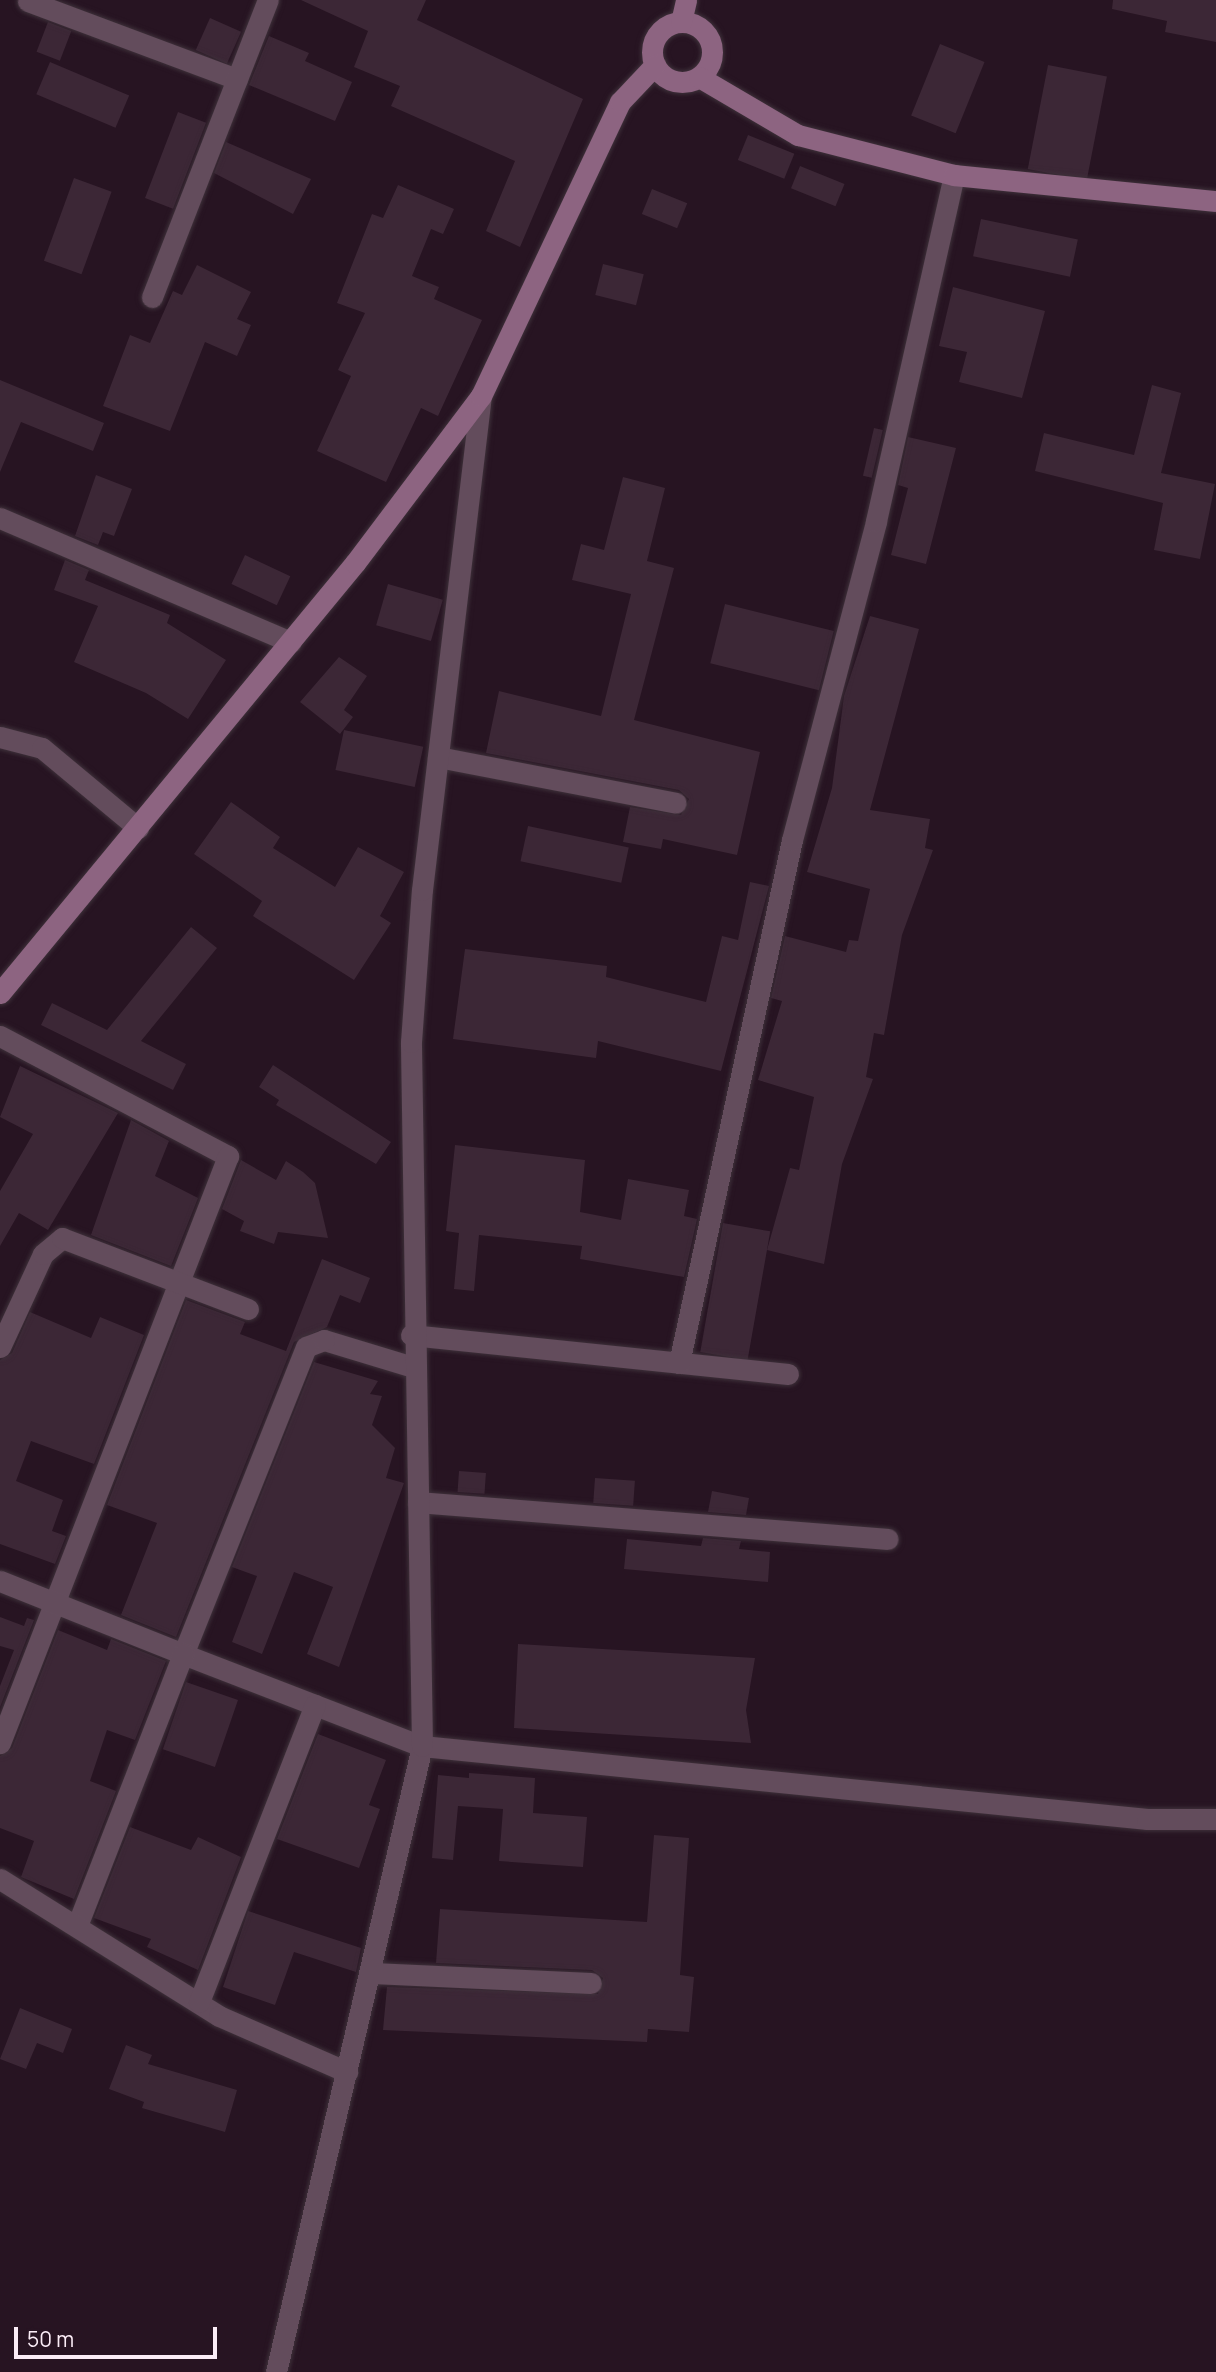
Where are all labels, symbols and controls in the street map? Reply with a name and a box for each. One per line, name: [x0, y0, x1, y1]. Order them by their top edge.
scale bar: [18, 2312, 220, 2356]
text: 50 m: [27, 2325, 74, 2353]

